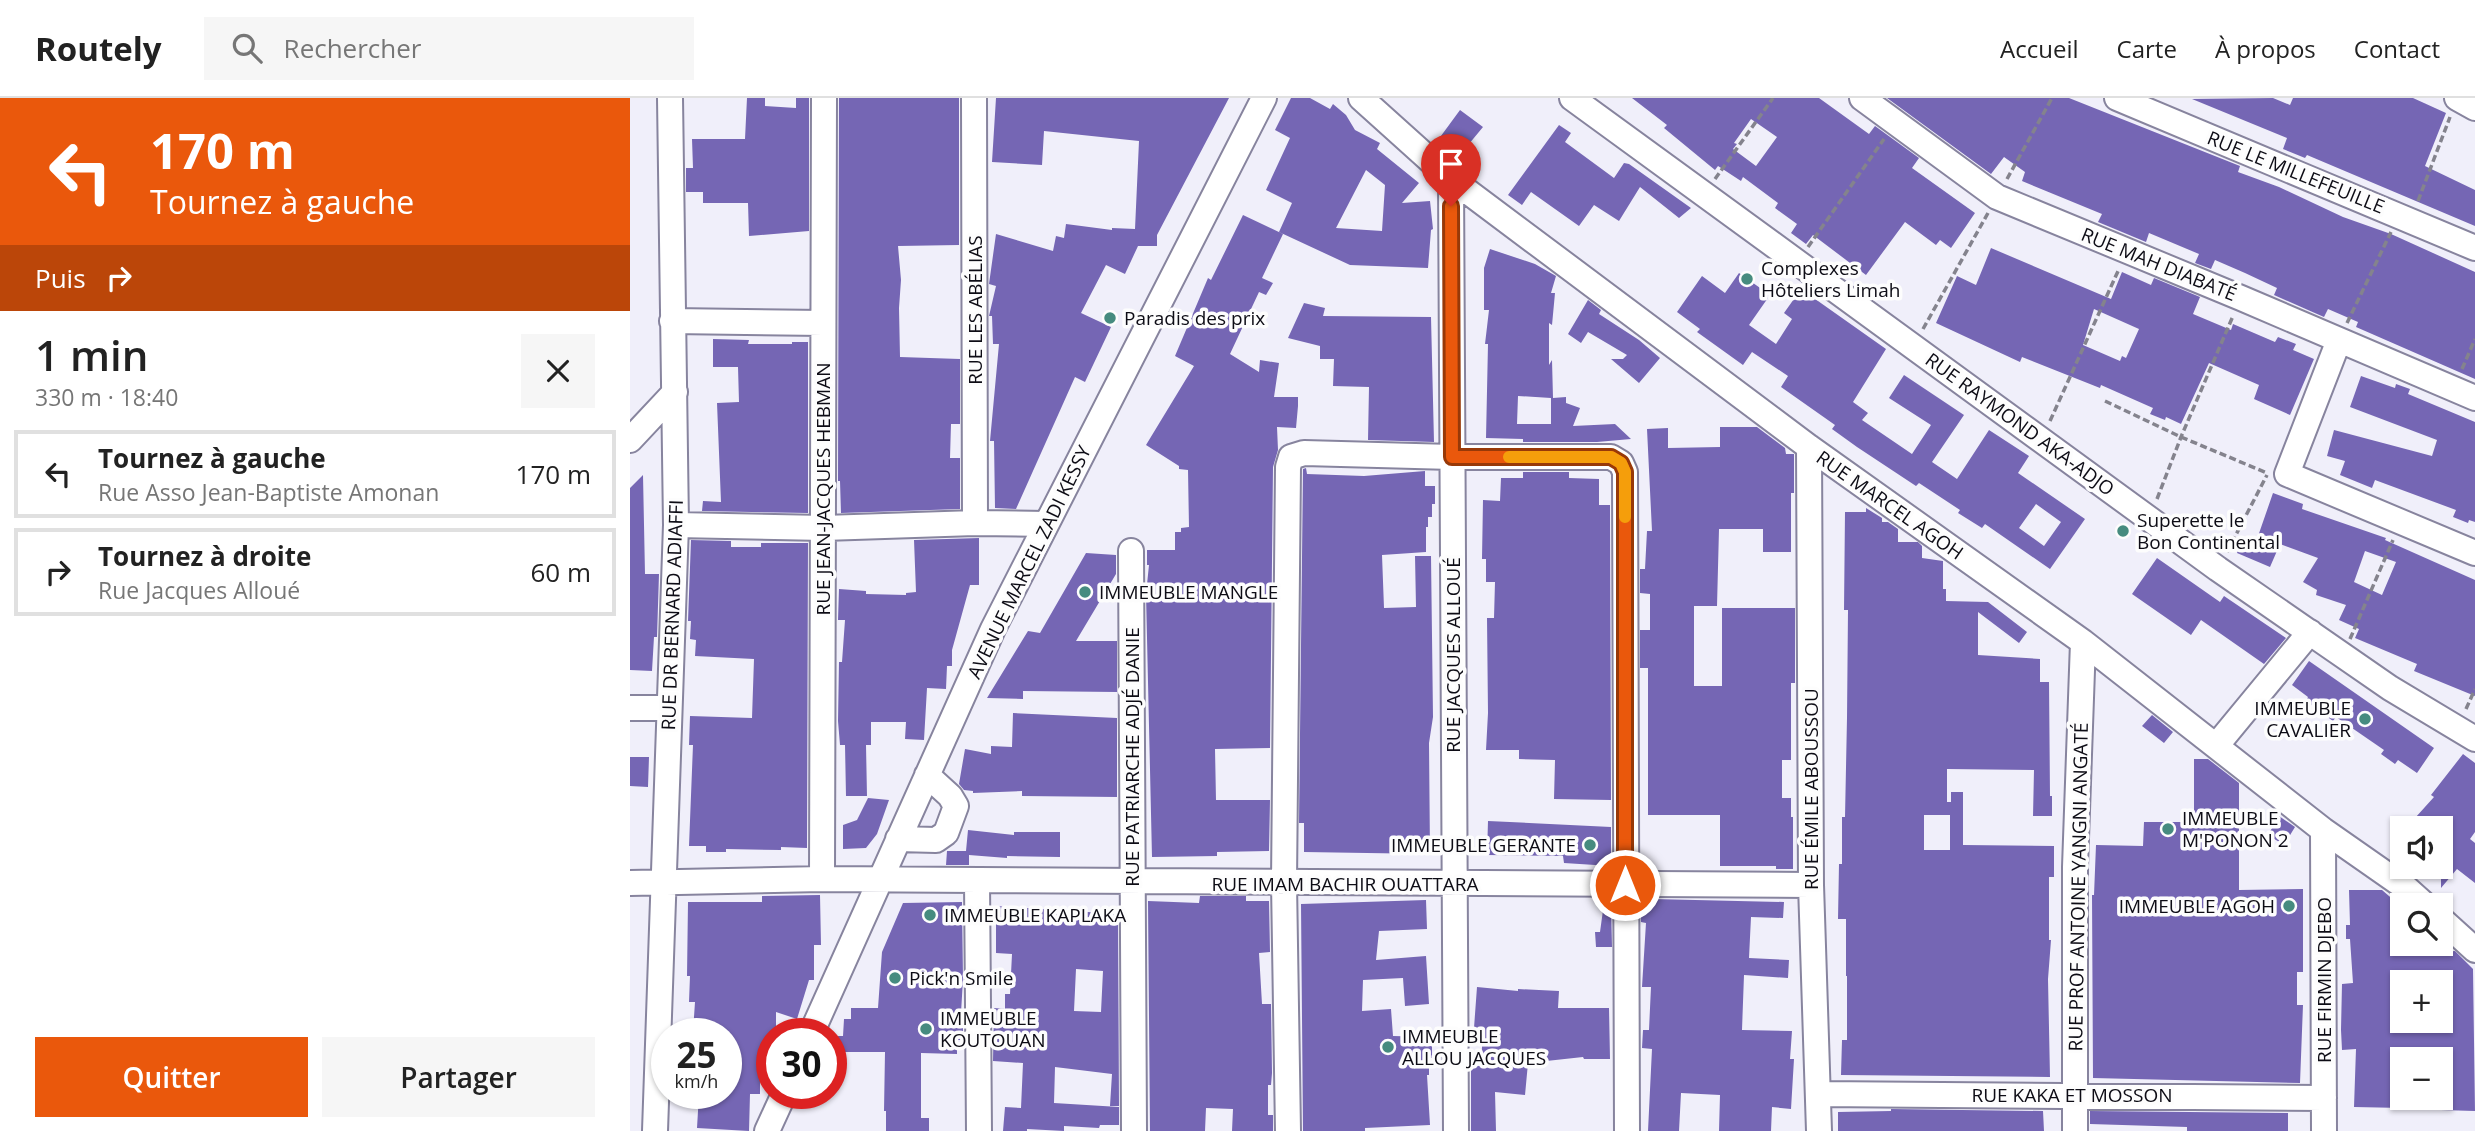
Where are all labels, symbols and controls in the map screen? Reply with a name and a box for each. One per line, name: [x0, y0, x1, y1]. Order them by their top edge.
search box: [204, 17, 694, 80]
text: Routely: [35, 26, 162, 71]
icon: search: [228, 29, 266, 67]
text: Rechercher: [284, 30, 421, 66]
text: Accueil: [2000, 32, 2079, 65]
text: Carte: [2117, 32, 2177, 65]
text: À propos: [2215, 32, 2316, 65]
text: Contact: [2354, 32, 2440, 65]
text: 170 m: [150, 117, 295, 183]
street label: RUE LE MILLEFEUILLE: [2203, 125, 2389, 219]
icon: left: [35, 126, 126, 217]
pin: [1421, 134, 1481, 206]
icon: arrive: [1432, 145, 1470, 183]
text: Tournez à gauche: [150, 180, 414, 223]
street label: RUE MAH DIABATÉ: [2077, 221, 2241, 307]
street label: RUE LES ABÉLIAS: [962, 235, 988, 385]
place label: Complexes Hôteliers Limah: [1761, 255, 1900, 303]
icon: right: [100, 259, 138, 297]
text: Puis: [35, 260, 86, 296]
marker: Complexes Hôteliers Limah: [1739, 271, 1755, 287]
place label: Paradis des prix: [1124, 305, 1265, 331]
marker: Paradis des prix: [1102, 310, 1118, 326]
text: 1 min: [35, 326, 148, 383]
button: close: [521, 334, 595, 408]
street label: RUE RAYMOND AKA-ADJO: [1920, 347, 2120, 501]
street label: RUE JEAN-JACQUES HEBMAN: [810, 362, 836, 616]
text: 330 m · 18:40: [35, 381, 178, 413]
text: Tournez à gauche: [98, 440, 326, 476]
street label: AVENUE MARCEL ZADI KESSY: [961, 441, 1097, 683]
street label: RUE MARCEL AGOH: [1811, 444, 1969, 566]
icon: left: [39, 455, 77, 493]
text: 170 m: [516, 456, 591, 492]
text: Rue Asso Jean-Baptiste Amonan: [98, 476, 439, 508]
street label: RUE DR BERNARD ADIAFFI: [655, 499, 689, 731]
place label: Superette le Bon Continental: [2137, 507, 2280, 555]
marker: Superette le Bon Continental: [2115, 523, 2131, 539]
text: Tournez à droite: [98, 538, 311, 574]
icon: right: [39, 553, 77, 591]
text: 60 m: [530, 554, 591, 590]
street label: RUE JACQUES ALLOUÉ: [1440, 557, 1466, 753]
text: Rue Jacques Alloué: [98, 574, 300, 606]
place label: IMMEUBLE MANGLE: [1099, 579, 1278, 605]
marker: IMMEUBLE MANGLE: [1077, 584, 1093, 600]
street label: RUE PATRIARCHE ADJÉ DANIE: [1119, 627, 1145, 887]
street label: RUE ÉMILE ABOUSSOU: [1798, 688, 1824, 890]
place label: IMMEUBLE CAVALIER: [2254, 695, 2351, 743]
marker: IMMEUBLE CAVALIER: [2357, 711, 2373, 727]
street label: RUE PROF ANTOINE YANGNI ANGATÉ: [2062, 722, 2094, 1052]
place label: IMMEUBLE M'PONON 2: [2182, 805, 2289, 853]
map controls: [2390, 816, 2453, 1110]
button: sound: [2390, 816, 2453, 879]
marker: IMMEUBLE M'PONON 2: [2160, 821, 2176, 837]
place label: IMMEUBLE GERANTE: [1391, 832, 1576, 858]
marker: IMMEUBLE GERANTE: [1582, 837, 1598, 853]
position arrow: [1588, 848, 1662, 922]
street label: RUE IMAM BACHIR OUATTARA: [1211, 871, 1479, 897]
place label: IMMEUBLE AGOH: [2119, 893, 2275, 919]
button: search: [2390, 893, 2453, 956]
street label: RUE FIRMIN DJEBO: [2311, 897, 2337, 1063]
marker: IMMEUBLE AGOH: [2281, 898, 2297, 914]
place label: IMMEUBLE KAPLAKA: [944, 902, 1126, 928]
marker: IMMEUBLE KAPLAKA: [922, 907, 938, 923]
place label: Pick'n Smile: [909, 965, 1013, 991]
marker: Pick'n Smile: [887, 970, 903, 986]
button: +: [2390, 970, 2453, 1033]
place label: IMMEUBLE KOUTOUAN: [940, 1005, 1046, 1053]
speed limit sign: 30: [756, 1018, 847, 1109]
marker: IMMEUBLE KOUTOUAN: [918, 1021, 934, 1037]
place label: IMMEUBLE ALLOU JACQUES: [1402, 1023, 1546, 1071]
text: 25: [676, 1031, 717, 1078]
button: Quitter: [35, 1037, 308, 1117]
button: Partager: [322, 1037, 595, 1117]
marker: IMMEUBLE ALLOU JACQUES: [1380, 1039, 1396, 1055]
button: −: [2390, 1047, 2453, 1110]
text: km/h: [675, 1069, 718, 1093]
street label: RUE KAKA ET MOSSON: [1971, 1082, 2173, 1108]

